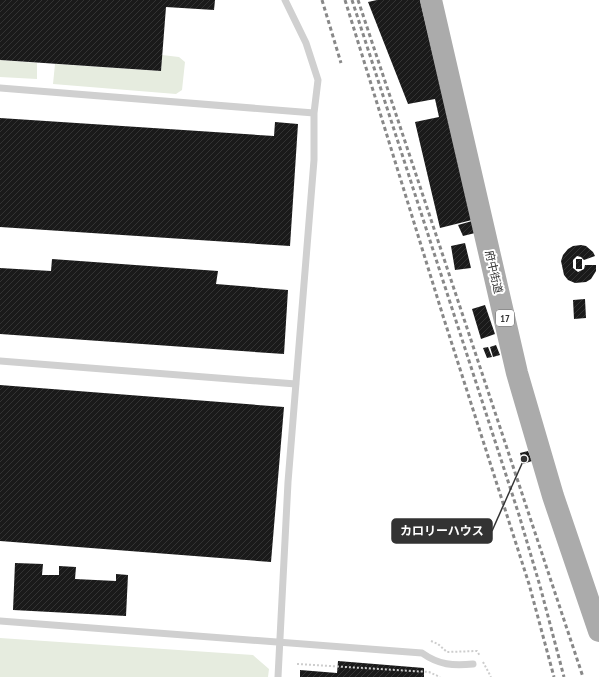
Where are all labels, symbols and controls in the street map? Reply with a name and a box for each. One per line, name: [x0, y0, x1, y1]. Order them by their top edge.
street label: 府中街道: [482, 249, 506, 295]
road number: 17: [496, 310, 514, 326]
callout: カロリーハウス: [392, 519, 492, 543]
text: カロリーハウス: [400, 523, 484, 538]

